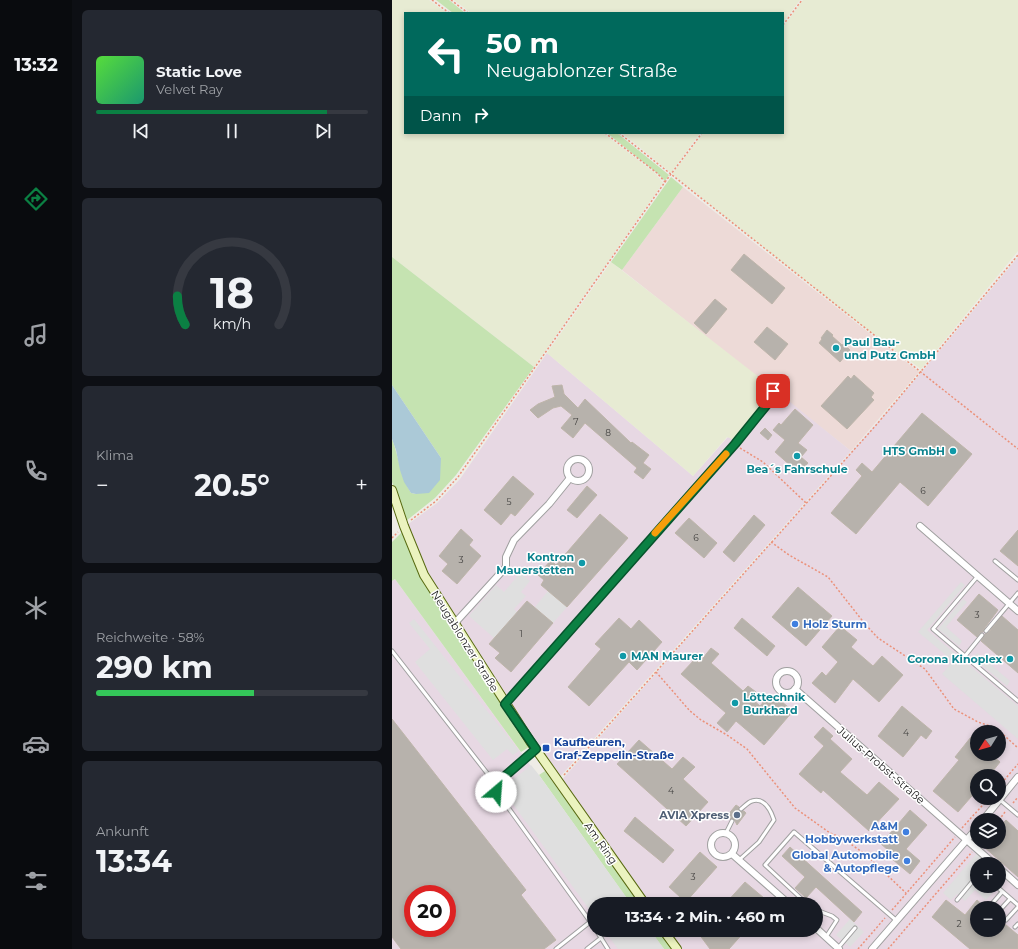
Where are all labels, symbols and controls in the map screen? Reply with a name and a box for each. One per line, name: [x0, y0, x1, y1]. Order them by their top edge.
text: 50 m: [486, 26, 559, 60]
icon: left: [420, 28, 472, 80]
text: 13:32: [14, 54, 58, 76]
text: Neugablonzer Straße: [486, 60, 677, 82]
text: Static Love: [156, 62, 242, 81]
text: Velvet Ray: [156, 81, 223, 97]
icon: right: [470, 104, 492, 126]
text: Dann: [420, 106, 462, 125]
icon: previous: [130, 120, 152, 142]
icon: pause: [221, 120, 243, 142]
icon: next: [312, 120, 334, 142]
icon: directions: [22, 185, 50, 213]
text: 18: [210, 267, 254, 317]
text: km/h: [213, 314, 251, 332]
icon: music: [22, 321, 50, 349]
place label: Paul Bau- und Putz GmbH: [844, 335, 936, 362]
marker: Paul Bau- und Putz GmbH: [831, 343, 841, 353]
pin: [756, 374, 790, 408]
icon: arrive: [762, 380, 784, 402]
house number: 7: [573, 416, 579, 427]
house number: 8: [605, 427, 611, 438]
place label: HTS GmbH: [883, 444, 945, 458]
marker: HTS GmbH: [948, 446, 958, 456]
text: Klima: [96, 447, 134, 463]
marker: Bea´s Fahrschule: [792, 451, 802, 461]
icon: phone: [22, 457, 50, 485]
place label: Bea´s Fahrschule: [746, 462, 848, 476]
text: 20.5°: [194, 467, 270, 504]
text: −: [96, 472, 109, 499]
text: +: [355, 472, 368, 499]
house number: 6: [920, 485, 926, 496]
house number: 5: [506, 496, 512, 507]
house number: 6: [693, 532, 699, 543]
place label: Kontron Mauerstetten: [496, 550, 574, 577]
house number: 3: [458, 554, 464, 565]
marker: Kontron Mauerstetten: [577, 558, 587, 568]
street label: Neugablonzer Straße: [428, 588, 502, 695]
icon: climate: [22, 594, 50, 622]
house number: 3: [974, 609, 980, 620]
place label: Holz Sturm: [803, 617, 867, 631]
marker: Holz Sturm: [790, 619, 800, 629]
house number: 1: [519, 628, 523, 639]
text: Reichweite · 58%: [96, 629, 204, 645]
text: 290 km: [96, 649, 213, 686]
place label: MAN Maurer: [631, 649, 703, 663]
marker: MAN Maurer: [618, 651, 628, 661]
place label: Corona Kinoplex: [907, 652, 1002, 666]
marker: Corona Kinoplex: [1005, 654, 1015, 664]
place label: Löttechnik Burkhard: [743, 690, 806, 717]
marker: Löttechnik Burkhard: [730, 698, 740, 708]
street label: Julius-Probst-Straße: [834, 722, 928, 807]
north arrow: [970, 725, 1006, 761]
map controls: [970, 725, 1006, 937]
house number: 4: [903, 727, 909, 738]
icon: car: [22, 730, 50, 758]
place label: Kaufbeuren, Graf-Zeppelin-Straße: [554, 735, 674, 762]
marker: Kaufbeuren, Graf-Zeppelin-Straße: [541, 743, 551, 753]
button: search: [970, 769, 1006, 805]
position arrow: [475, 771, 517, 813]
house number: 4: [668, 785, 674, 796]
place label: AVIA Xpress: [658, 808, 729, 822]
marker: AVIA Xpress: [732, 810, 742, 820]
button: layers: [970, 813, 1006, 849]
street label: Am Ring: [581, 819, 621, 867]
place label: A&M Hobbywerkstatt: [805, 819, 898, 846]
text: Ankunft: [96, 823, 149, 839]
marker: A&M Hobbywerkstatt: [901, 827, 911, 837]
text: 13:34: [96, 843, 172, 880]
place label: Global Automobile & Autopflege: [792, 848, 899, 875]
marker: Global Automobile & Autopflege: [902, 856, 912, 866]
button: +: [970, 857, 1006, 893]
icon: filters: [22, 867, 50, 895]
house number: 3: [690, 871, 696, 882]
speed limit sign: 20: [404, 885, 456, 937]
button: −: [970, 901, 1006, 937]
text: 13:34 · 2 Min. · 460 m: [625, 907, 785, 926]
house number: 2: [956, 918, 962, 929]

